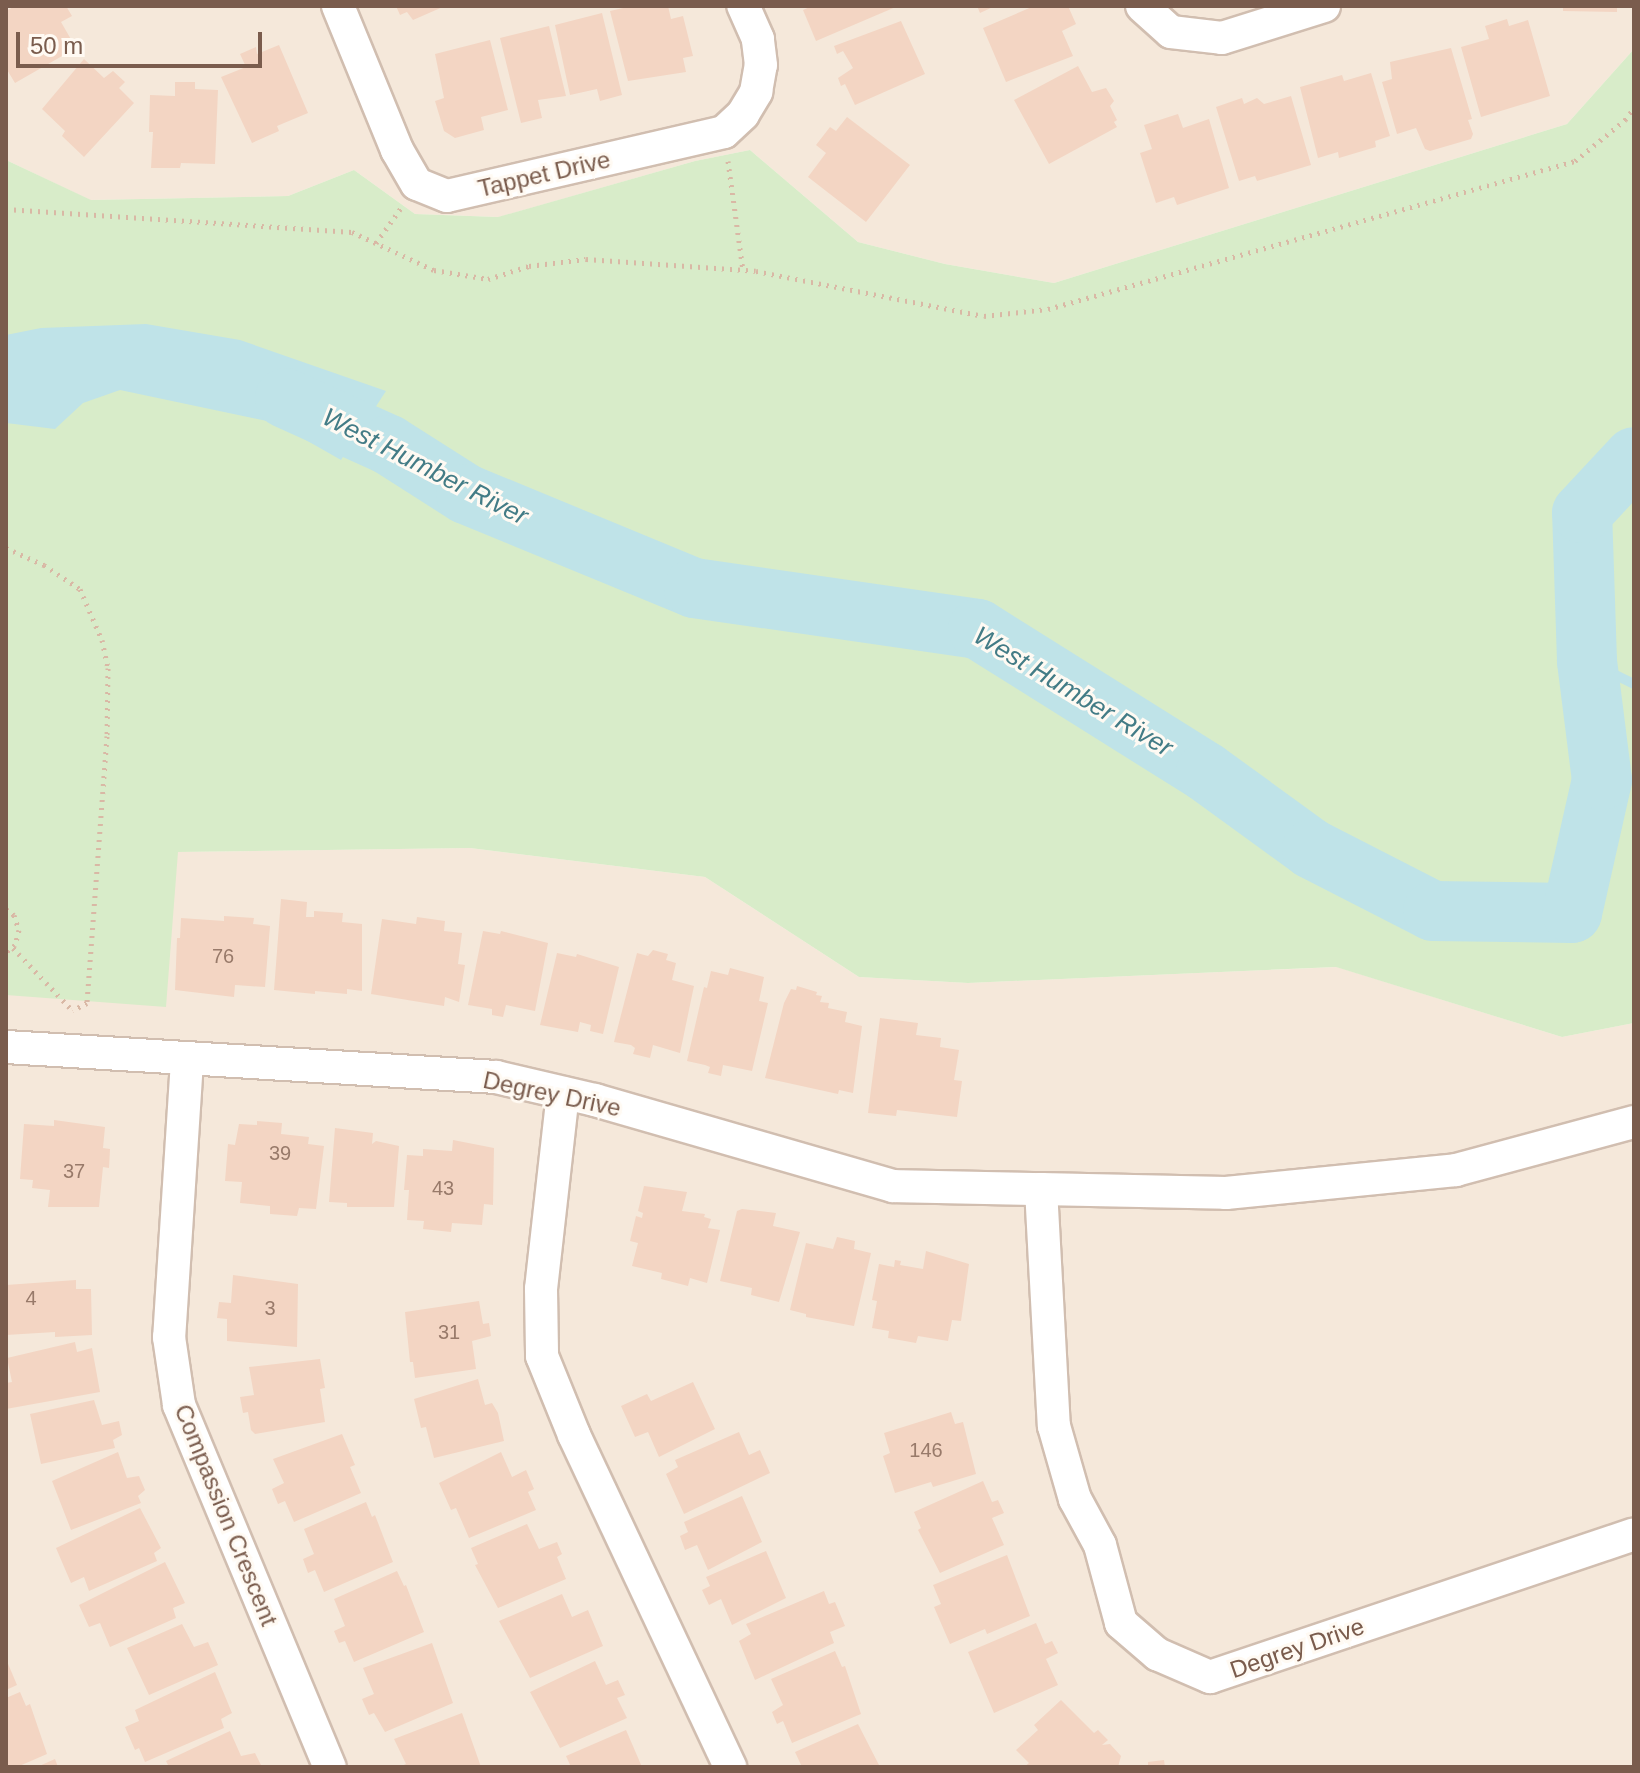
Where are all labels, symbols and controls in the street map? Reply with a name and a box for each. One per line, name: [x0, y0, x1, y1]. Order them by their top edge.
scale bar: [20, 16, 266, 66]
text: 50 m: [30, 32, 83, 59]
street label: Tappet Drive: [475, 145, 613, 203]
water label: West Humber River: [317, 402, 533, 532]
water label: West Humber River: [968, 620, 1178, 764]
house number: 76: [212, 944, 234, 968]
street label: Degrey Drive: [481, 1065, 623, 1123]
house number: 39: [269, 1141, 291, 1165]
house number: 37: [63, 1159, 85, 1183]
house number: 43: [432, 1176, 454, 1200]
house number: 4: [25, 1286, 37, 1310]
house number: 3: [264, 1296, 276, 1320]
house number: 31: [438, 1320, 460, 1344]
street label: Compassion Crescent: [168, 1400, 284, 1630]
house number: 146: [909, 1438, 943, 1462]
street label: Degrey Drive: [1226, 1612, 1368, 1684]

